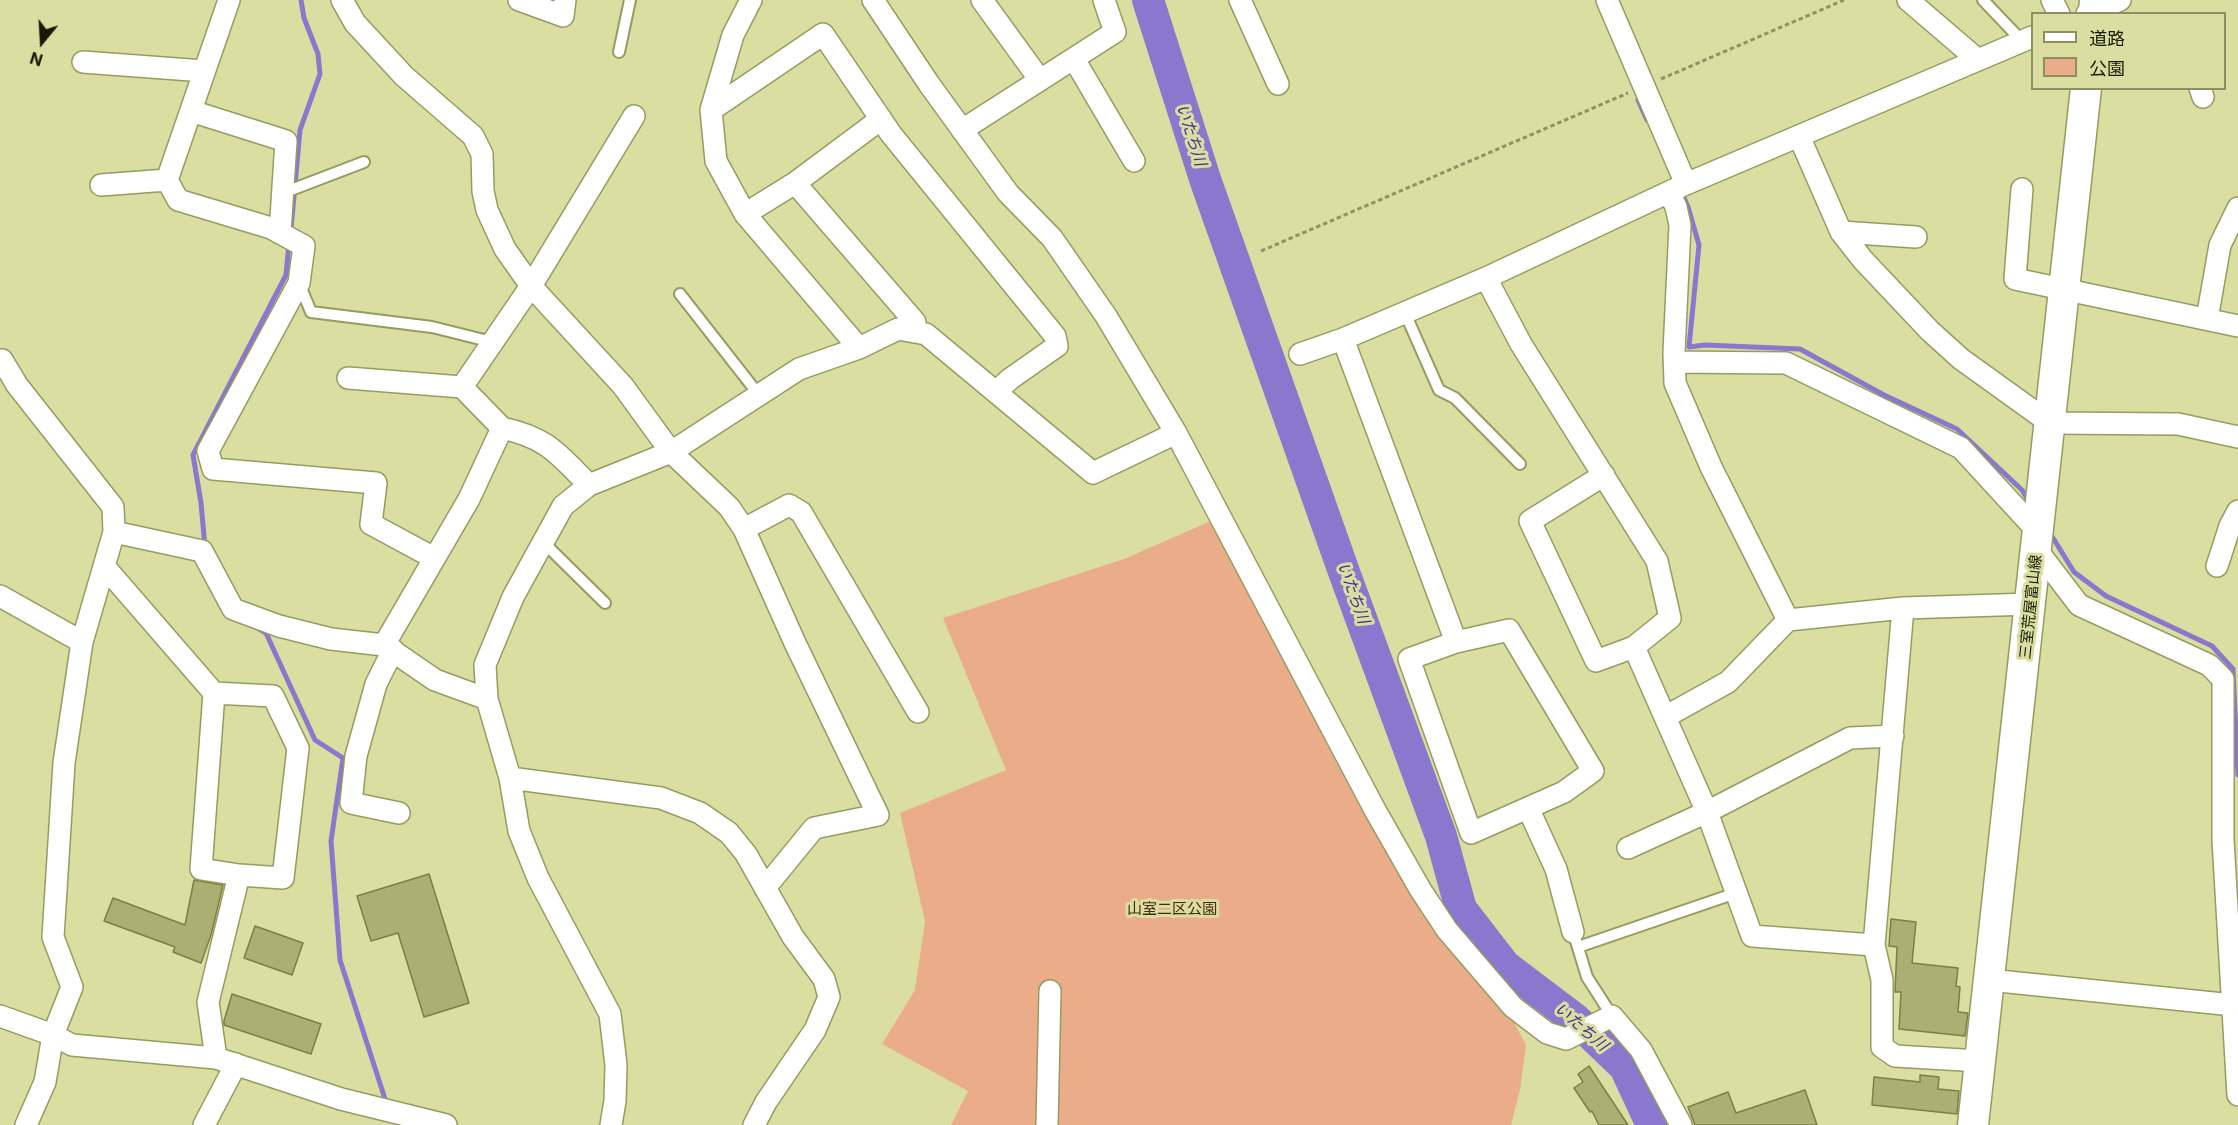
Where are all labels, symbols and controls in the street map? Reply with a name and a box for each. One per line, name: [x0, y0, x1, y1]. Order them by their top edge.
north arrow: [12, 12, 72, 72]
legend: [2031, 12, 2226, 90]
text: 道路: [2089, 28, 2125, 49]
text: N: [28, 48, 45, 71]
text: 公園: [2089, 58, 2125, 79]
water label: いたち川: [1172, 102, 1210, 168]
street label: 三室荒屋富山線: [2017, 554, 2045, 660]
water label: いたち川: [1333, 560, 1373, 626]
park label: 山室二区公園: [1127, 900, 1217, 918]
water label: いたち川: [1551, 999, 1611, 1055]

